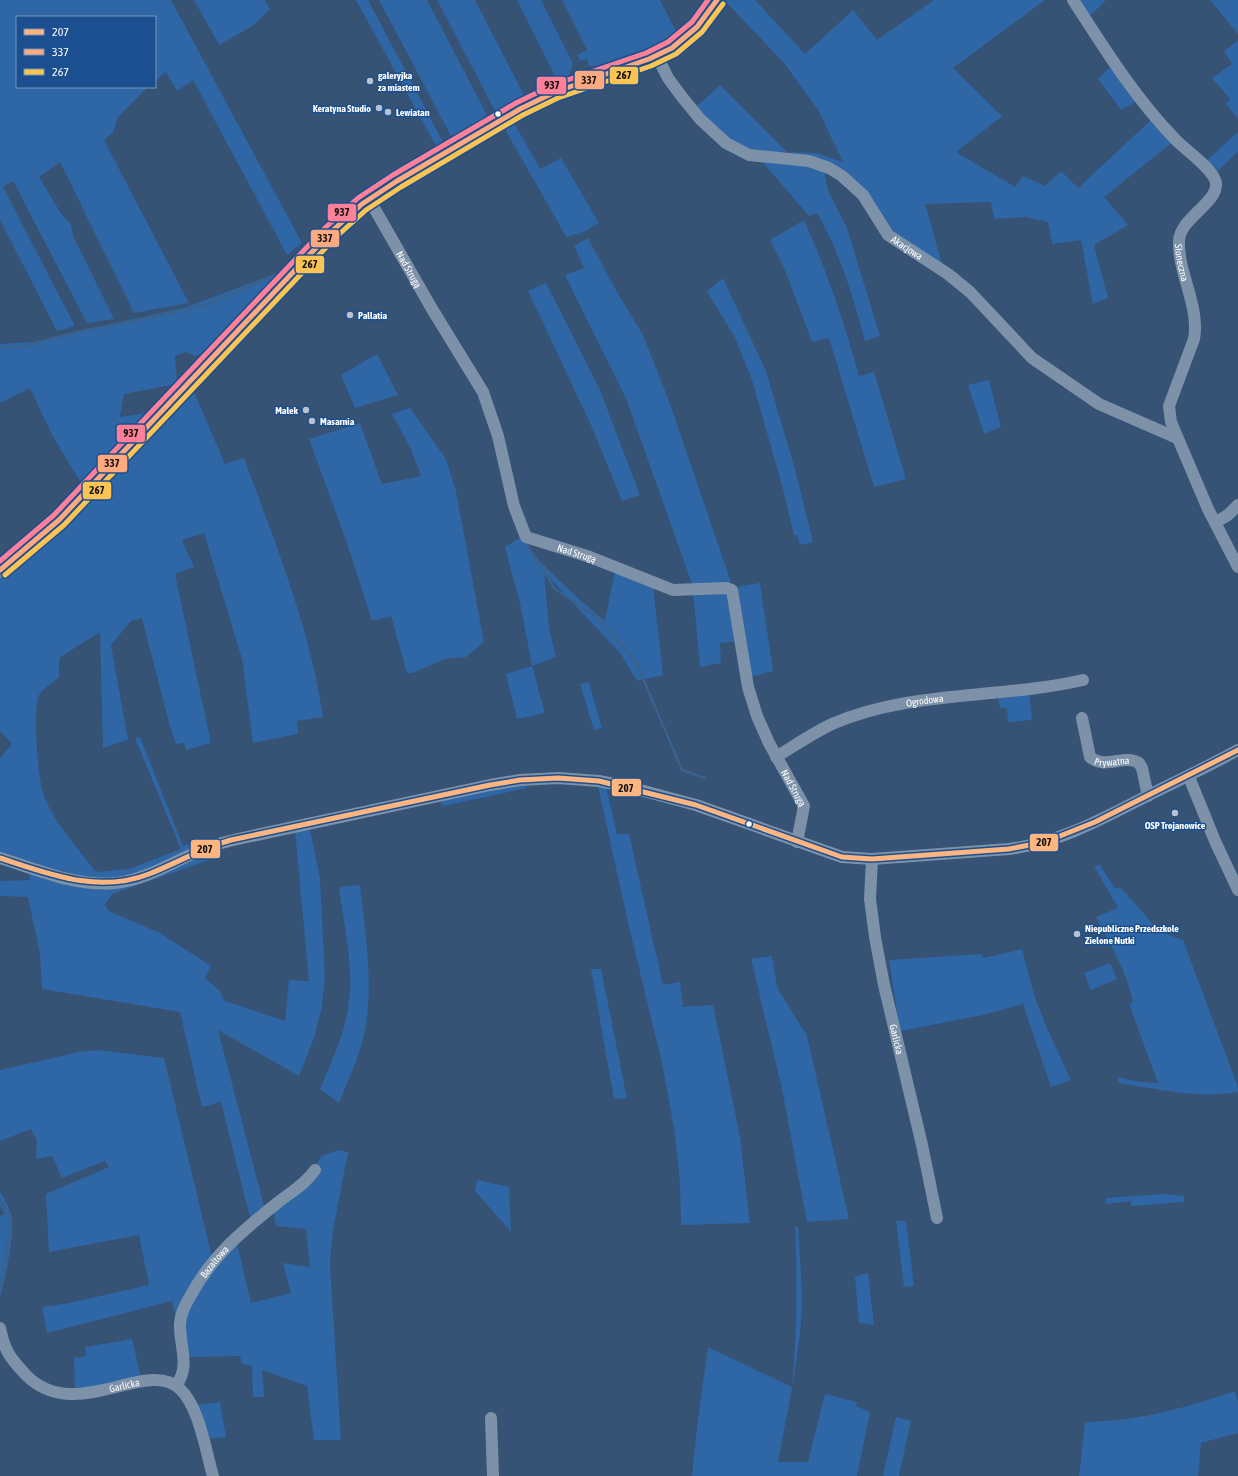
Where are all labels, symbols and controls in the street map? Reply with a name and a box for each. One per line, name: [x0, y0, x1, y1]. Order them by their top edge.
legend: [16, 16, 156, 88]
text: 207: [52, 25, 69, 39]
text: 337: [52, 45, 69, 59]
text: 267: [52, 65, 69, 79]
line badge: 267: [609, 66, 639, 85]
text: 267: [616, 69, 632, 81]
place label: galeryjka za miastem: [378, 70, 420, 93]
line badge: 337: [574, 70, 605, 90]
text: 337: [581, 74, 597, 86]
marker: galeryjka za miastem: [365, 76, 375, 86]
line badge: 937: [536, 76, 567, 95]
text: 937: [544, 79, 560, 91]
place label: Keratyna Studio: [313, 103, 371, 114]
marker: Keratyna Studio: [374, 103, 384, 113]
marker: Lewiatan: [383, 107, 393, 117]
place label: Lewiatan: [396, 107, 430, 118]
unlabelled marker: [493, 109, 503, 119]
line badge: 937: [327, 203, 357, 222]
text: 937: [334, 206, 350, 218]
line badge: 337: [310, 229, 340, 248]
text: 337: [317, 232, 333, 244]
street label: Akacjowa: [889, 234, 925, 262]
street label: Słoneczna: [1173, 244, 1191, 283]
street label: Nad Strugą: [394, 249, 424, 290]
line badge: 267: [295, 255, 325, 274]
text: 267: [302, 258, 318, 270]
marker: Pallatia: [345, 310, 355, 320]
place label: Pallatia: [358, 310, 387, 321]
place label: Małek: [275, 405, 299, 416]
marker: Małek: [301, 405, 311, 415]
marker: Masarnia: [307, 416, 317, 426]
place label: Masarnia: [320, 416, 355, 427]
line badge: 937: [116, 424, 146, 443]
text: 937: [123, 427, 139, 439]
line badge: 337: [97, 454, 128, 473]
text: 337: [104, 457, 120, 469]
line badge: 267: [82, 481, 112, 500]
text: 267: [89, 484, 105, 496]
street label: Nad Strugą: [556, 542, 598, 565]
street label: Ogrodowa: [905, 693, 944, 709]
street label: Prywatna: [1093, 755, 1130, 768]
street label: Nad Strugą: [779, 768, 808, 809]
line badge: 207: [611, 778, 642, 797]
text: 207: [618, 782, 634, 794]
marker: OSP Trojanowice: [1170, 808, 1180, 818]
unlabelled marker: [744, 819, 754, 829]
place label: OSP Trojanowice: [1145, 820, 1206, 831]
line badge: 207: [1029, 833, 1059, 852]
text: 207: [1036, 836, 1052, 848]
line badge: 207: [190, 839, 221, 859]
text: 207: [197, 843, 213, 855]
place label: Niepubliczne Przedszkole Zielone Nutki: [1085, 923, 1179, 946]
marker: Niepubliczne Przedszkole Zielone Nutki: [1072, 929, 1082, 939]
street label: Garlicka: [888, 1023, 905, 1056]
street label: Bazaltowa: [198, 1243, 231, 1280]
street label: Garlicka: [108, 1377, 141, 1394]

